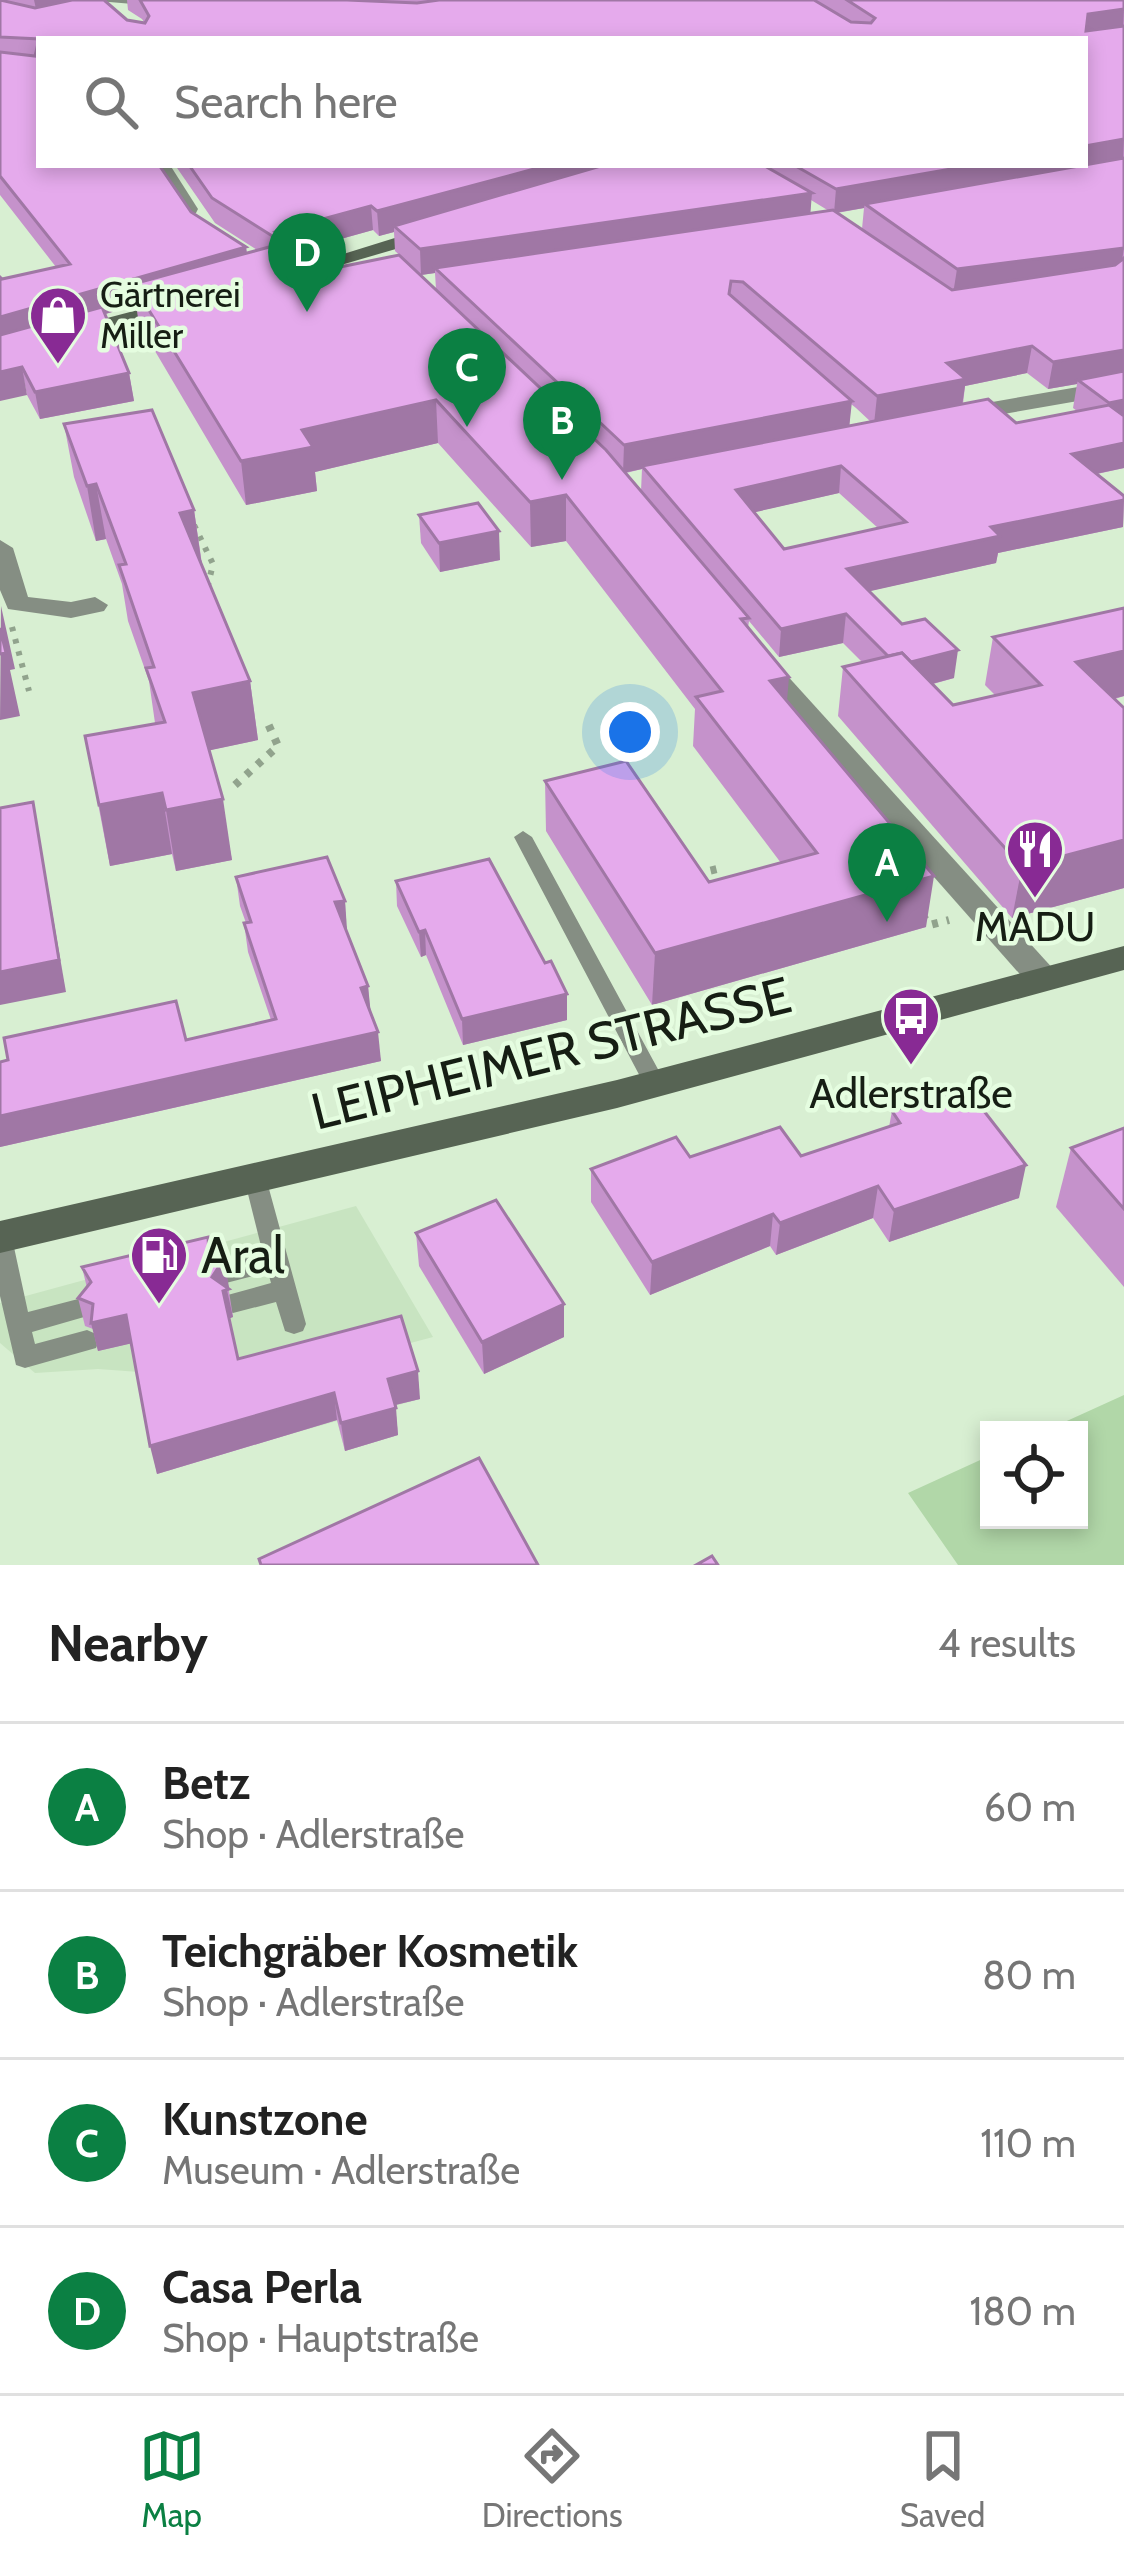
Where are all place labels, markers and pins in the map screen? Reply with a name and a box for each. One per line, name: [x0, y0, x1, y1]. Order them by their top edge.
pin: D: [268, 213, 346, 312]
place label: Gärtnerei Miller: [100, 272, 241, 357]
shop icon: Gärtnerei Miller: [27, 284, 89, 366]
pin: C: [428, 328, 506, 427]
pin: B: [523, 381, 601, 480]
restaurant icon: MADU: [1004, 818, 1066, 900]
pin: A: [848, 823, 926, 922]
place label: MADU: [975, 900, 1095, 952]
bus stop icon: Adlerstraße: [880, 985, 942, 1067]
place label: Adlerstraße: [809, 1067, 1013, 1119]
fuel station icon: Aral: [128, 1224, 190, 1306]
place label: Aral: [201, 1224, 285, 1286]

